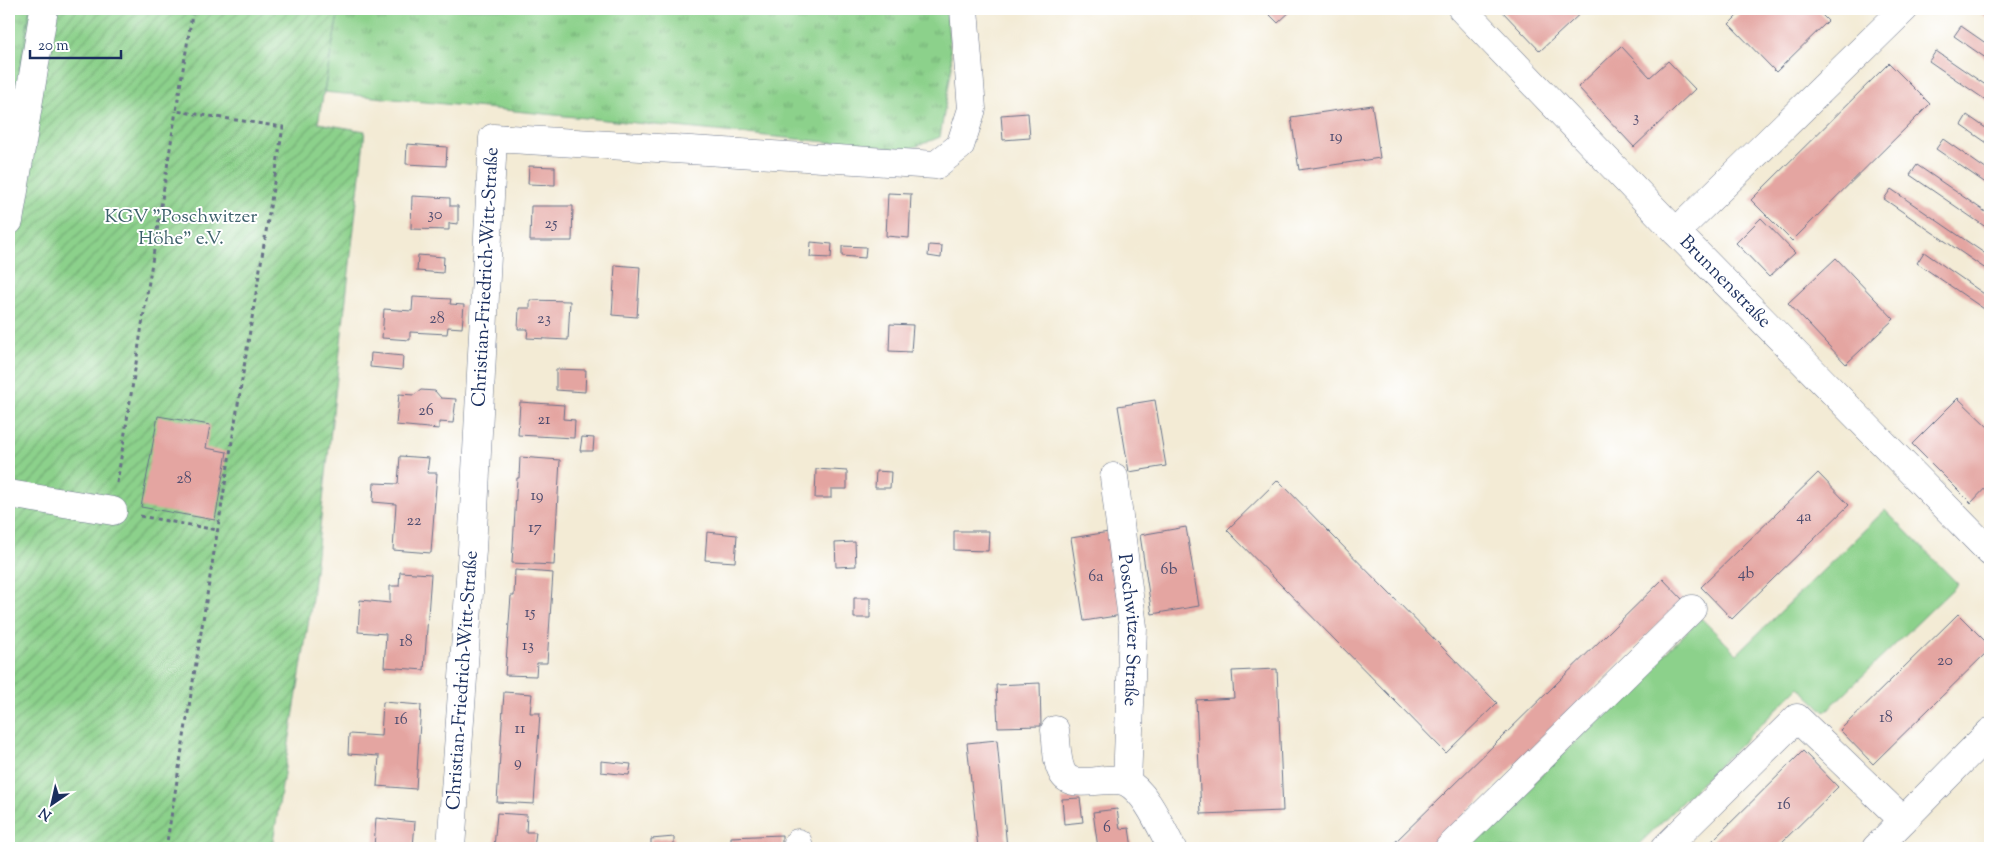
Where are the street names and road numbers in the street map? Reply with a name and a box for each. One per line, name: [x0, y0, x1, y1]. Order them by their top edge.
street label: Christian-Friedrich-Witt-Straße: [466, 146, 506, 408]
street label: Brunnenstraße: [1673, 229, 1777, 335]
street label: Christian-Friedrich-Witt-Straße: [440, 550, 485, 811]
street label: Poschwitzer Straße: [1110, 552, 1147, 707]

